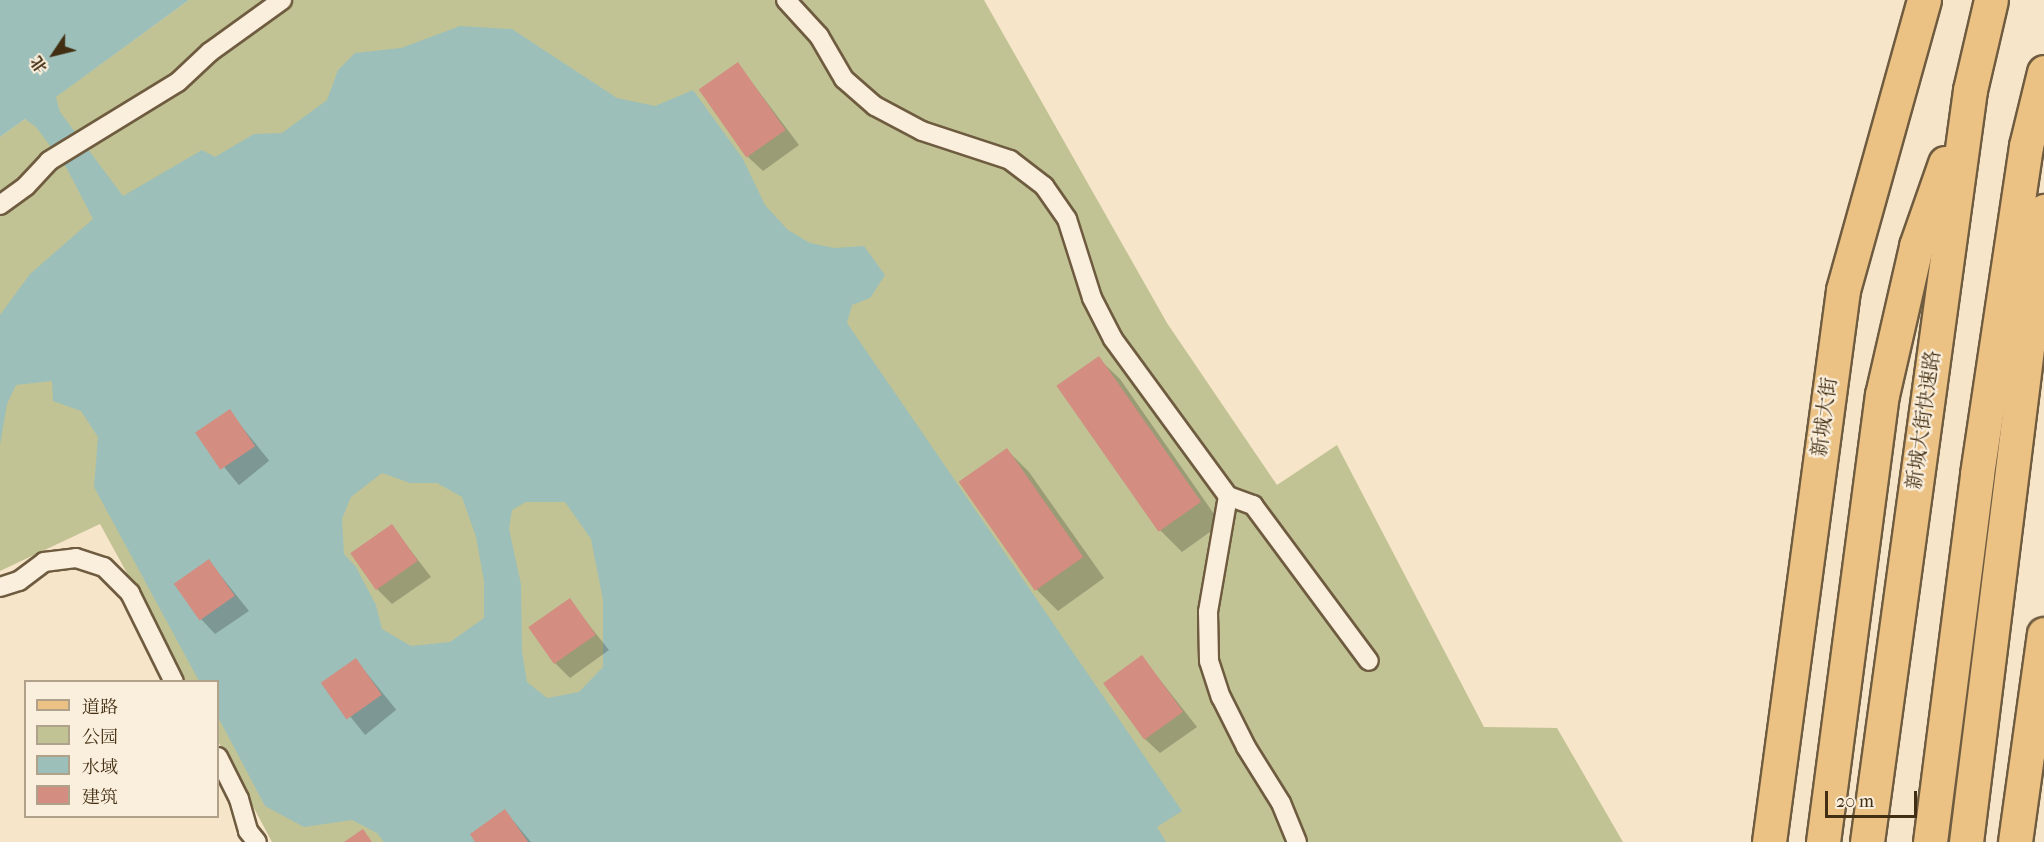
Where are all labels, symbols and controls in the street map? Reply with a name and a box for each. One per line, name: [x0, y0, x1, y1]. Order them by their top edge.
north arrow: [24, 24, 84, 84]
text: 北: [26, 53, 51, 77]
street label: 新城大街快速路: [1901, 349, 1945, 491]
street label: 新城大街: [1807, 376, 1841, 458]
legend: [24, 680, 219, 818]
text: 道路: [82, 697, 118, 718]
text: 公园: [82, 727, 118, 748]
text: 水域: [82, 757, 118, 778]
scale bar: [1828, 779, 1920, 817]
text: 建筑: [82, 787, 118, 808]
text: 20 m: [1836, 791, 1874, 812]

